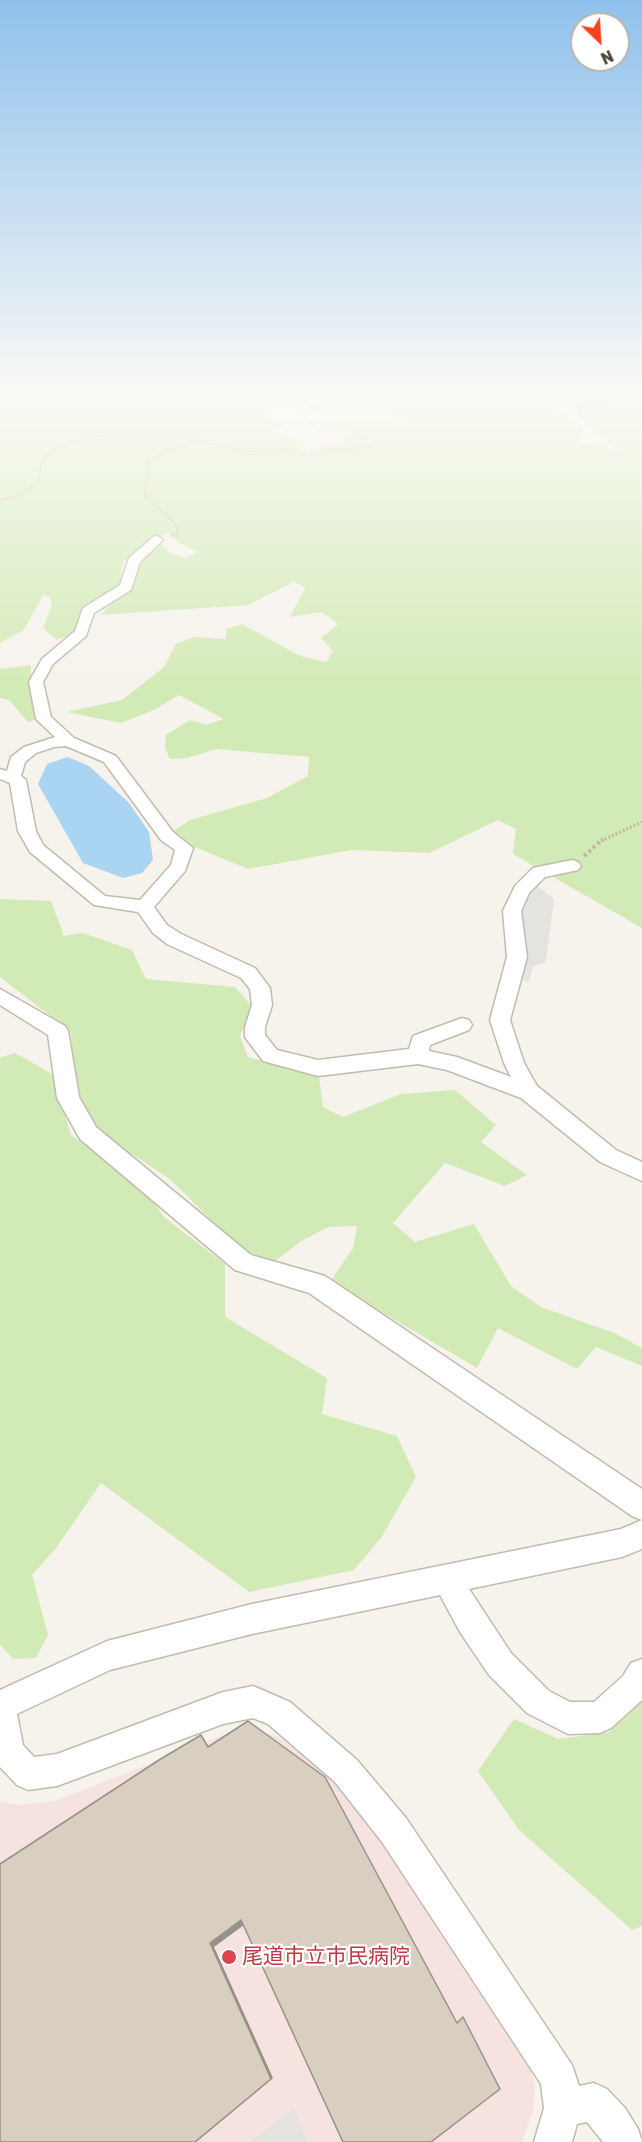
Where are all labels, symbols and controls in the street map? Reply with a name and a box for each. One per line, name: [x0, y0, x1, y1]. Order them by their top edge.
north arrow: [570, 12, 630, 72]
text: N: [598, 46, 616, 68]
place label: 尾道市立市民病院: [242, 1944, 410, 1970]
marker: 尾道市立市民病院: [220, 1948, 238, 1966]

